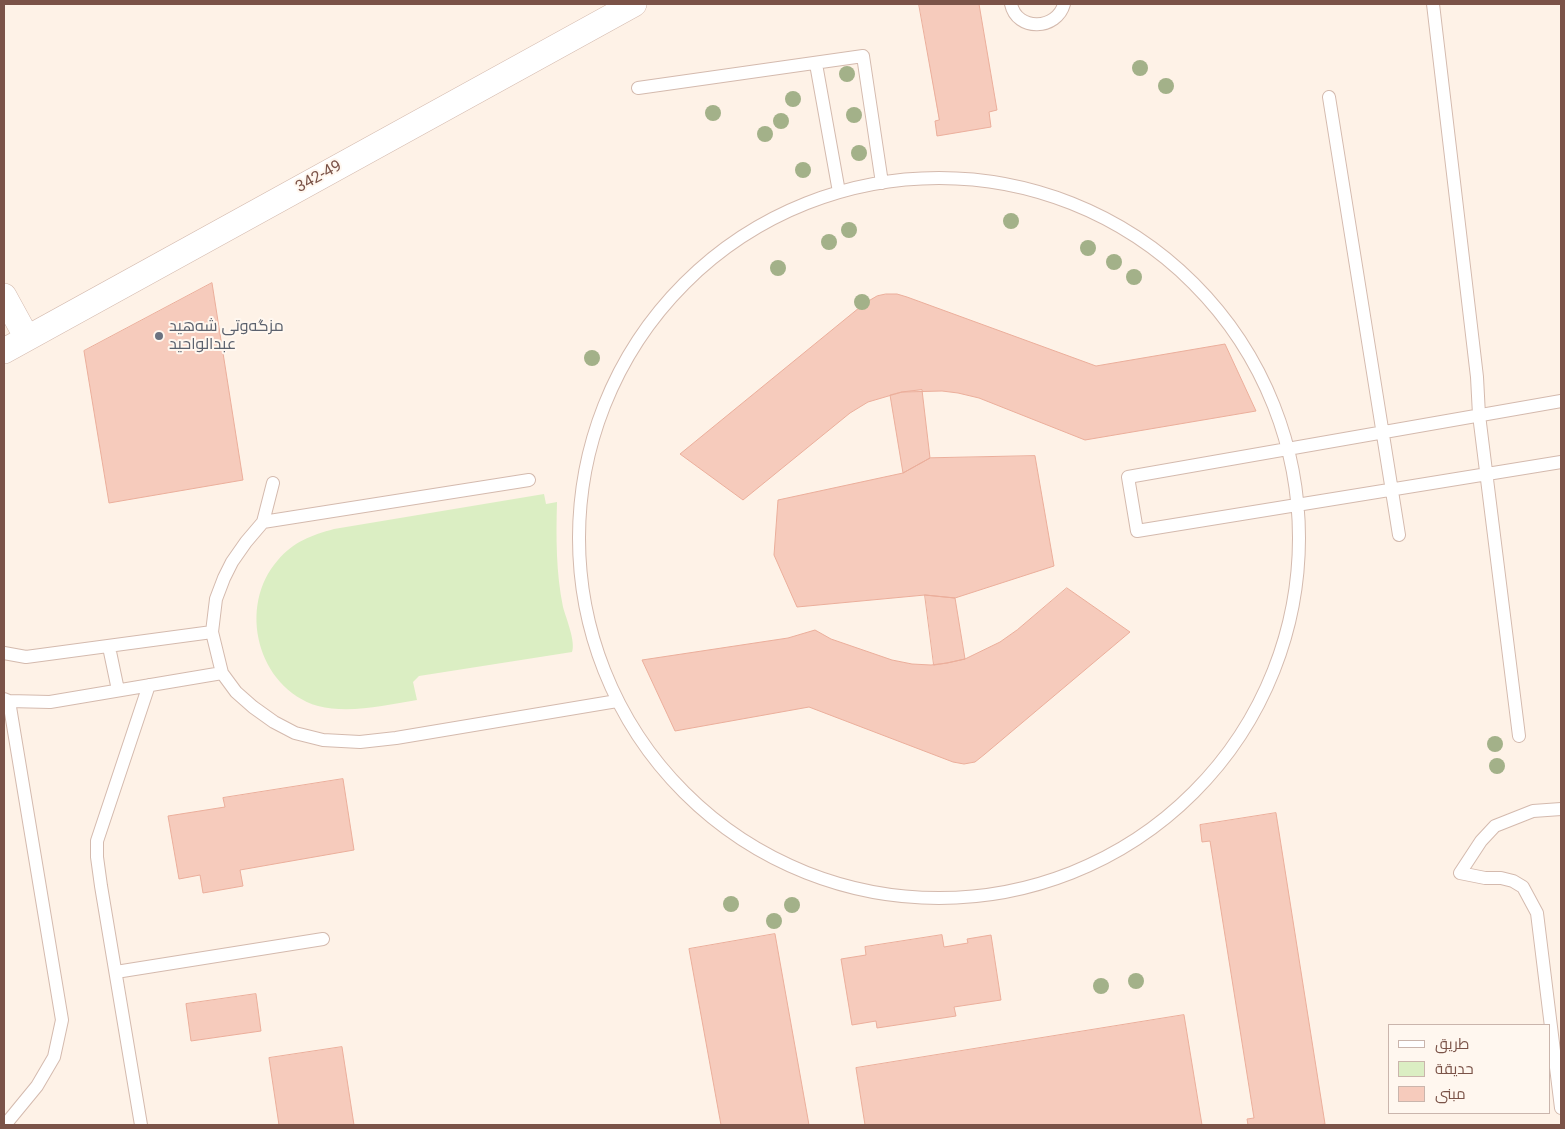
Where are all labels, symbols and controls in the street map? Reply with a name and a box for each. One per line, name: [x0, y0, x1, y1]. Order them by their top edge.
street label: 342-49: [293, 157, 345, 197]
place label: مزگه‌وتی شه‌هید عبدالواحید: [169, 317, 284, 355]
marker: مزگه‌وتی شه‌هید عبدالواحید: [153, 330, 165, 342]
legend: [1388, 1024, 1550, 1114]
text: طريق: [1435, 1035, 1469, 1053]
text: حديقة: [1435, 1060, 1474, 1078]
text: مبنى: [1435, 1085, 1466, 1103]

